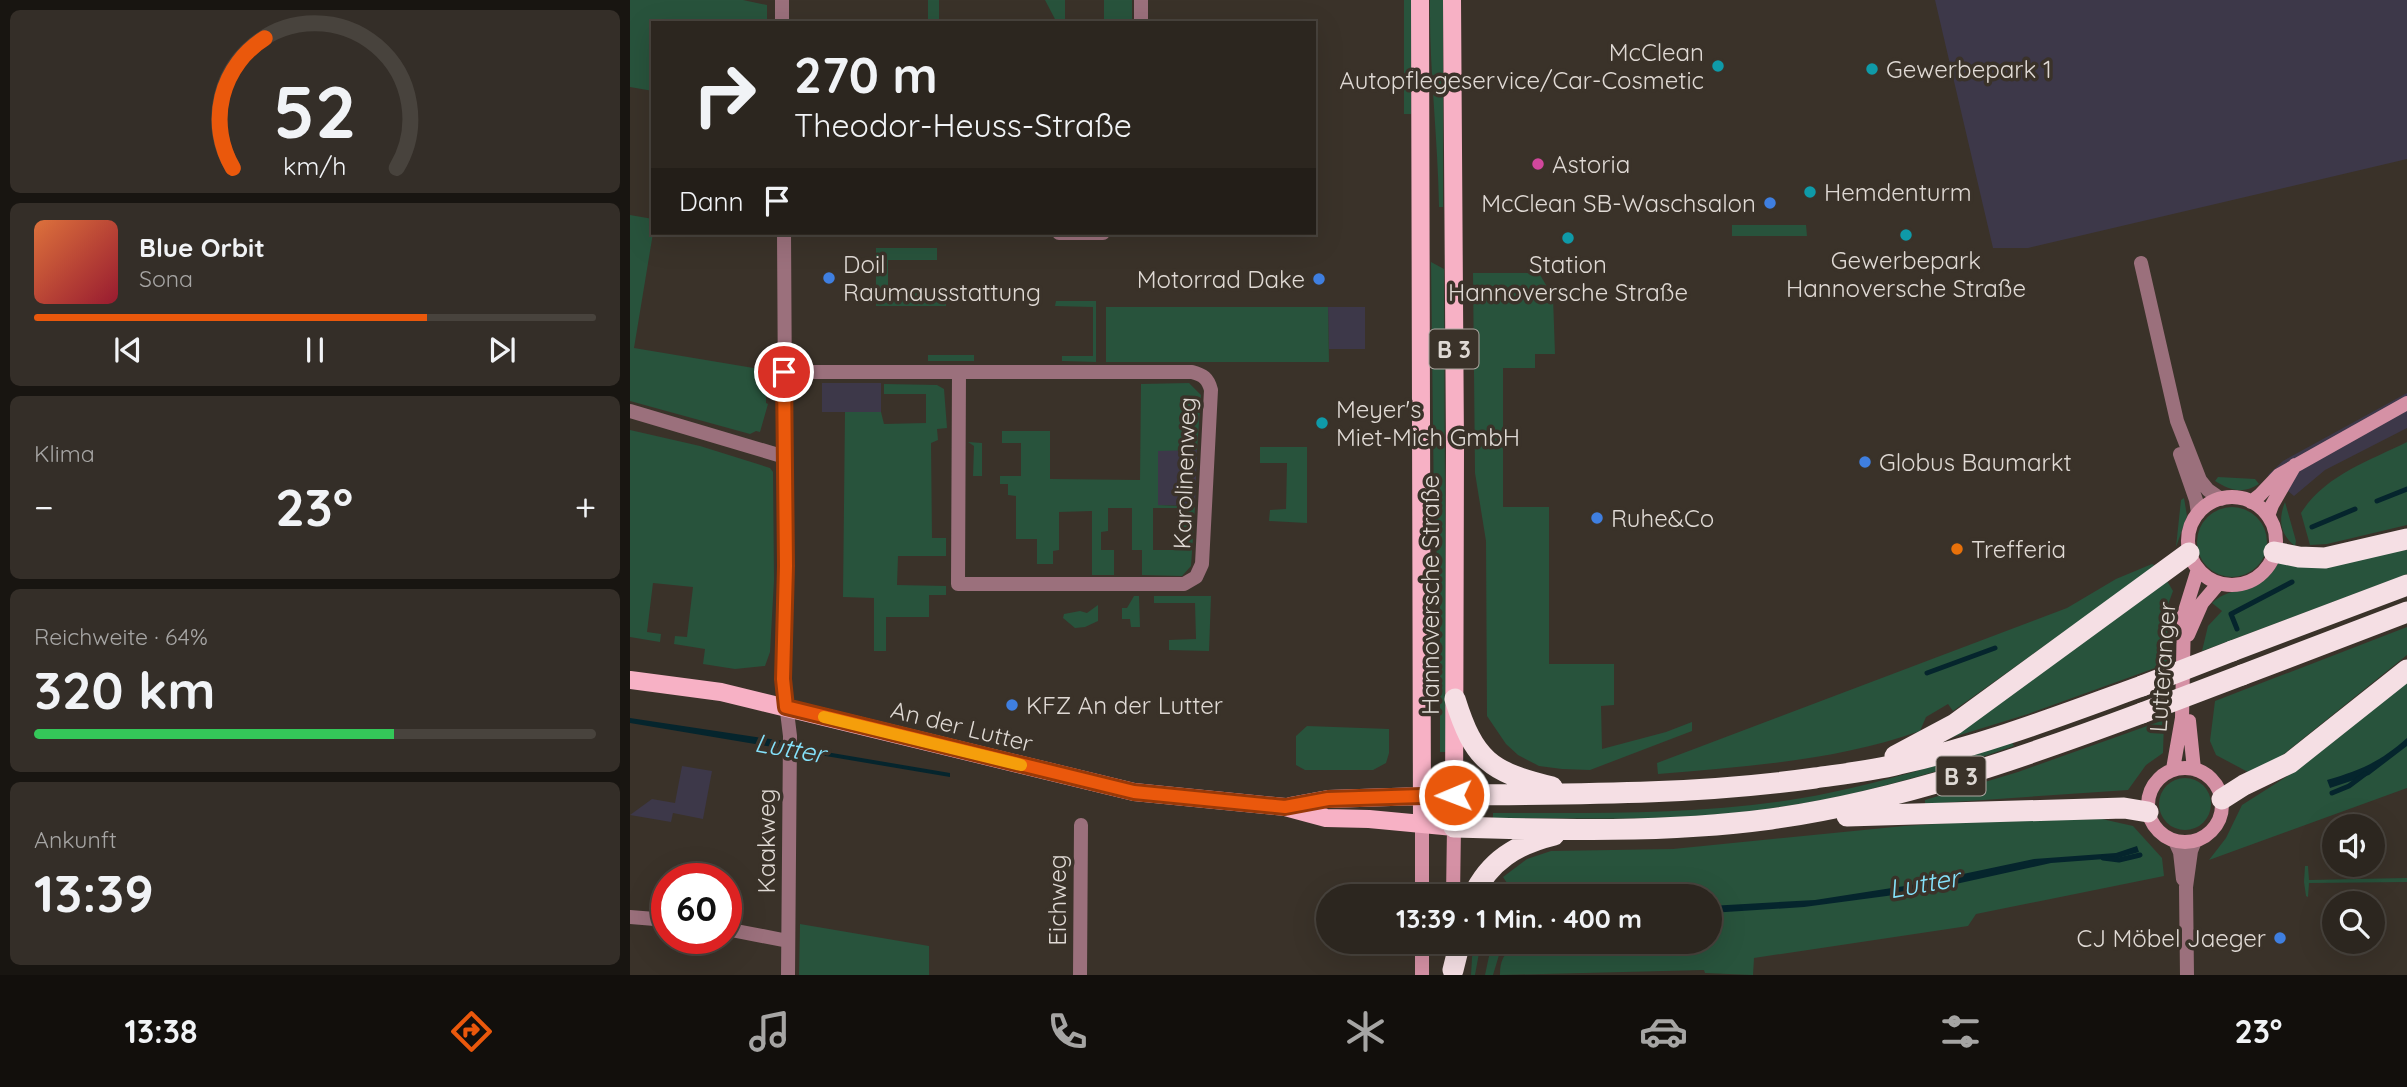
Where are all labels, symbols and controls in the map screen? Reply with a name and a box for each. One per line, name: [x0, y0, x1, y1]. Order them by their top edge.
place label: McClean Autopflegeservice/Car-Cosmetic: [1339, 37, 1704, 95]
text: 270 m: [794, 44, 938, 105]
icon: right: [679, 49, 770, 140]
place label: Gewerbepark 1: [1886, 54, 2052, 84]
marker: McClean Autopflegeservice/Car-Cosmetic: [1710, 58, 1726, 74]
marker: Gewerbepark 1: [1864, 61, 1880, 77]
text: 52: [273, 65, 357, 156]
text: Theodor-Heuss-Straße: [794, 105, 1132, 145]
text: km/h: [283, 149, 347, 180]
place label: Astoria: [1552, 149, 1630, 179]
marker: Astoria: [1530, 156, 1546, 172]
place label: Hemdenturm: [1824, 177, 1972, 207]
icon: arrive: [758, 182, 796, 220]
marker: Hemdenturm: [1802, 184, 1818, 200]
text: Dann: [679, 185, 744, 218]
place label: McClean SB-Waschsalon: [1481, 188, 1756, 218]
marker: McClean SB-Waschsalon: [1762, 195, 1778, 211]
marker: Gewerbepark Hannoversche Straße: [1898, 227, 1914, 243]
marker: Station Hannoversche Straße: [1560, 230, 1576, 246]
text: Blue Orbit: [139, 231, 265, 264]
place label: Gewerbepark Hannoversche Straße: [1786, 245, 2026, 303]
place label: Doil Raumausstattung: [843, 249, 1041, 307]
place label: Station Hannoversche Straße: [1448, 249, 1688, 307]
text: Sona: [139, 264, 193, 293]
place label: Motorrad Dake: [1137, 264, 1305, 294]
marker: Doil Raumausstattung: [821, 270, 837, 286]
marker: Motorrad Dake: [1311, 271, 1327, 287]
road number: B 3: [1430, 330, 1478, 368]
icon: previous: [109, 331, 147, 369]
icon: pause: [296, 331, 334, 369]
icon: next: [483, 331, 521, 369]
pin: [754, 342, 814, 402]
icon: arrive: [765, 353, 803, 391]
place label: Meyer's Miet-Mich GmbH: [1336, 394, 1520, 452]
street label: Karolinenweg: [1166, 396, 1202, 550]
marker: Meyer's Miet-Mich GmbH: [1314, 415, 1330, 431]
text: Klima: [34, 439, 95, 468]
place label: Globus Baumarkt: [1879, 447, 2072, 477]
marker: Globus Baumarkt: [1857, 454, 1873, 470]
text: 23°: [275, 474, 353, 539]
street label: Hannoversche Straße: [1415, 475, 1445, 715]
text: −: [34, 483, 54, 531]
text: +: [575, 483, 596, 531]
place label: Ruhe&Co: [1611, 503, 1714, 533]
marker: Ruhe&Co: [1589, 510, 1605, 526]
place label: Trefferia: [1971, 534, 2066, 564]
marker: Trefferia: [1949, 541, 1965, 557]
street label: Lutteranger: [2142, 601, 2182, 733]
text: Reichweite · 64%: [34, 622, 208, 651]
text: 320 km: [34, 657, 216, 722]
place label: KFZ An der Lutter: [1026, 690, 1223, 720]
street label: An der Lutter: [888, 694, 1036, 758]
marker: KFZ An der Lutter: [1004, 697, 1020, 713]
water label: Lutter: [752, 726, 831, 771]
road number: B 3: [1936, 756, 1986, 796]
position arrow: [1417, 758, 1491, 832]
street label: Kaakweg: [751, 789, 781, 893]
map controls: [2322, 814, 2385, 954]
button: sound: [2322, 814, 2385, 877]
text: Ankunft: [34, 825, 117, 854]
street label: Eichweg: [1042, 854, 1072, 946]
text: 13:39: [34, 860, 154, 925]
water label: Lutter: [1886, 860, 1965, 905]
speed limit sign: 60: [651, 863, 742, 954]
button: search: [2322, 891, 2385, 954]
text: 13:39 · 1 Min. · 400 m: [1396, 902, 1642, 935]
place label: CJ Möbel Jaeger: [2077, 923, 2266, 953]
marker: CJ Möbel Jaeger: [2272, 930, 2288, 946]
icon: directions: [447, 1007, 496, 1056]
icon: music: [745, 1007, 794, 1056]
icon: phone: [1043, 1007, 1092, 1056]
icon: climate: [1341, 1007, 1390, 1056]
icon: car: [1639, 1007, 1688, 1056]
icon: filters: [1936, 1007, 1985, 1056]
text: 13:38: [124, 1011, 198, 1051]
text: 23°: [2234, 1011, 2282, 1051]

